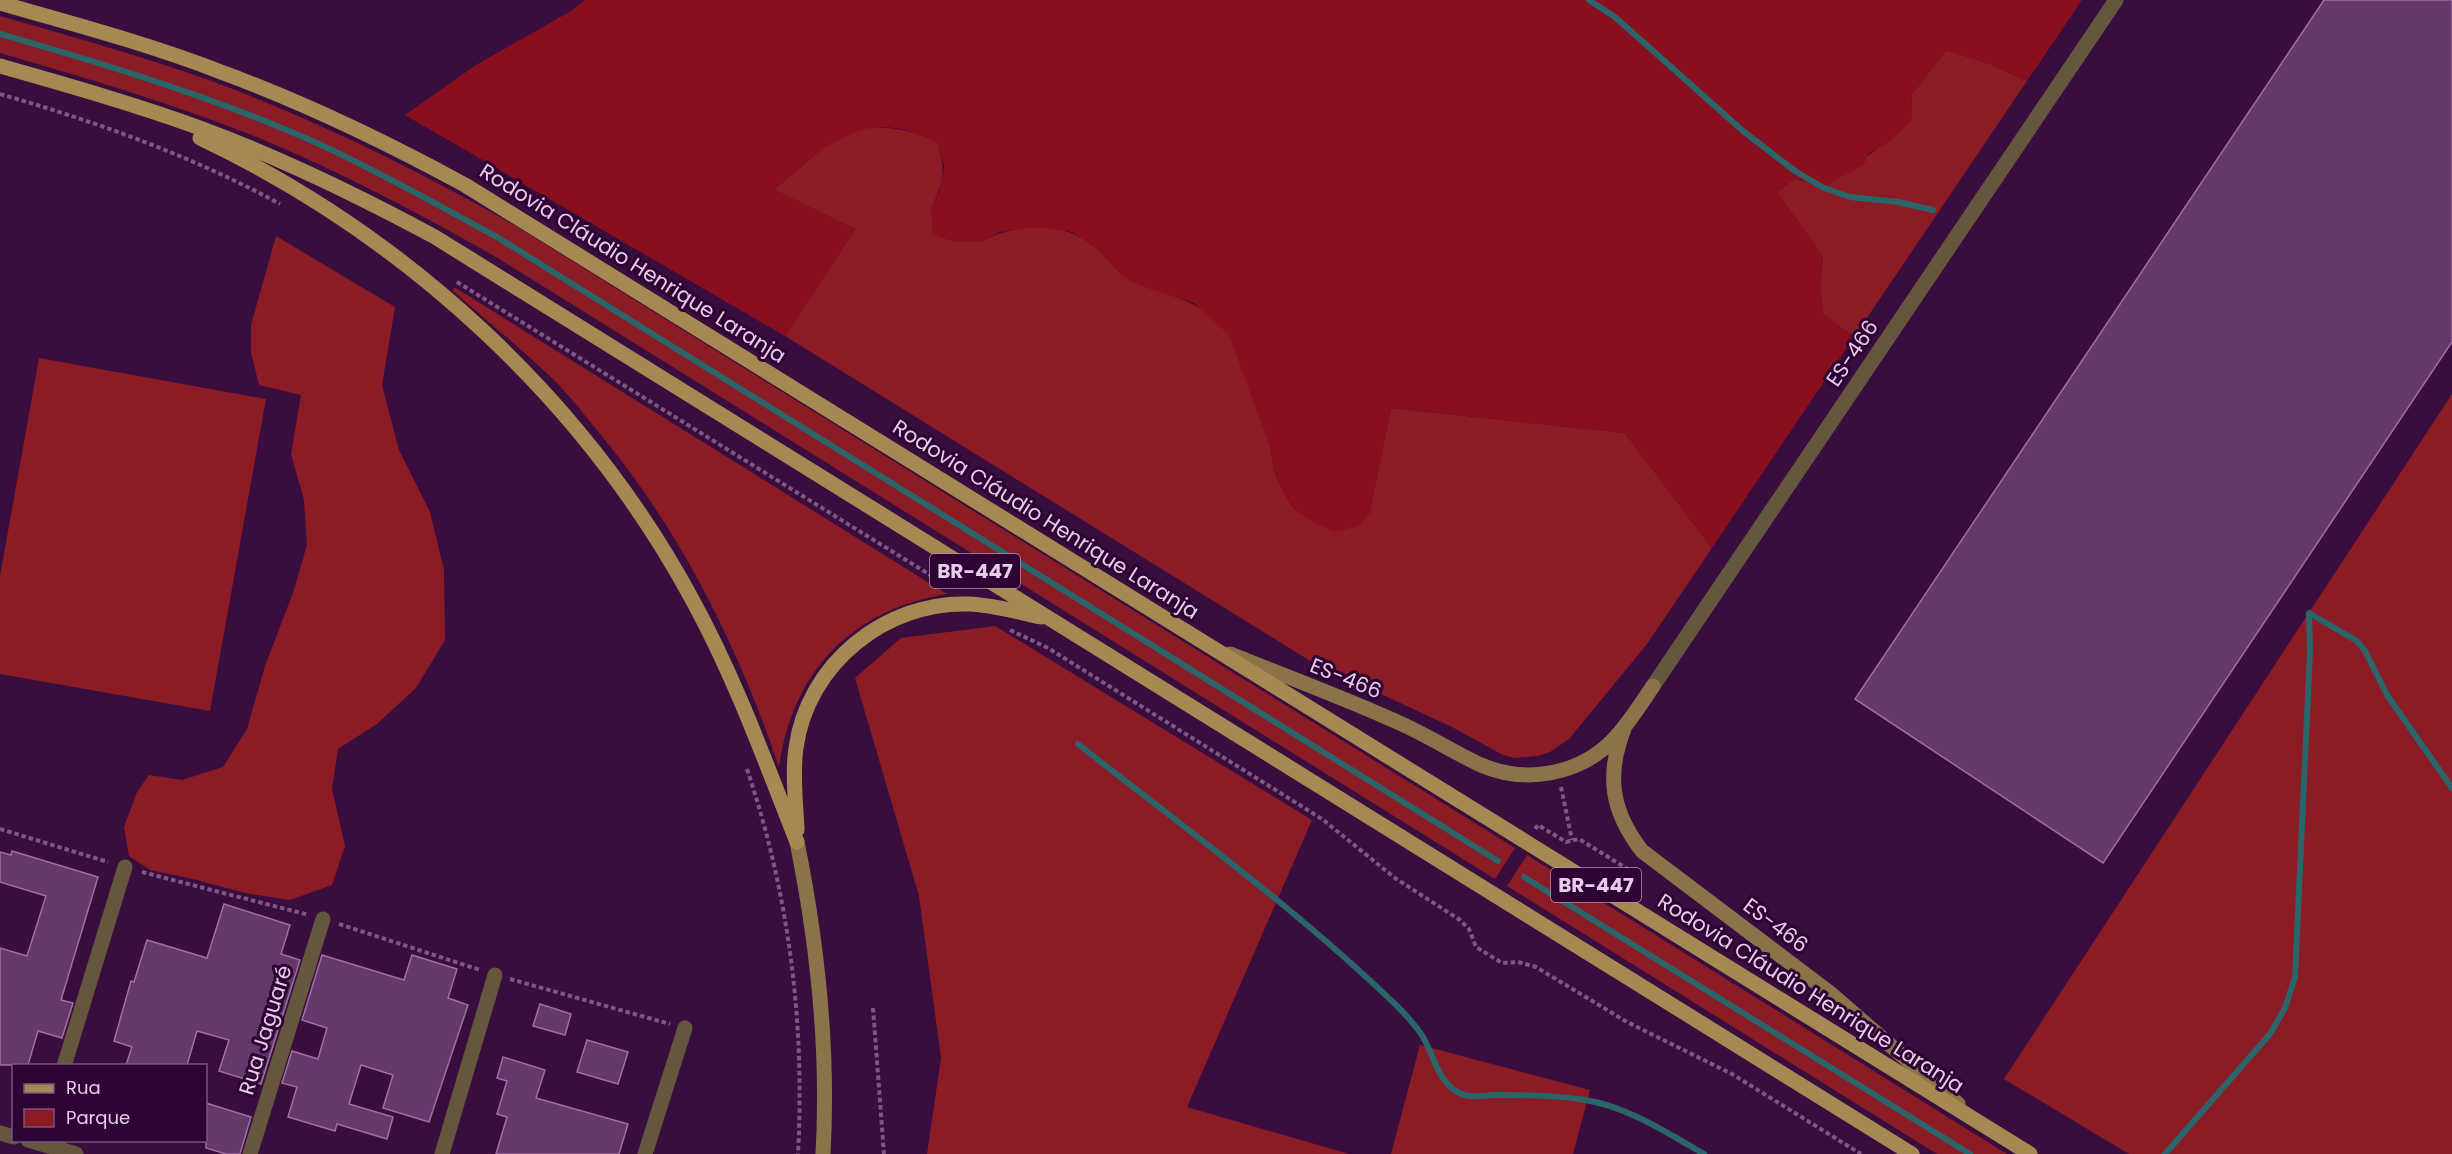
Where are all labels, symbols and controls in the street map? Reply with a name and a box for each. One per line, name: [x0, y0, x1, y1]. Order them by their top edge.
street label: Rodovia Cláudio Henrique Laranja: [474, 156, 792, 370]
street label: ES-466: [1819, 314, 1885, 392]
street label: Rodovia Cláudio Henrique Laranja: [887, 412, 1205, 626]
road number: BR-447: [930, 554, 1020, 588]
street label: ES-466: [1306, 651, 1386, 705]
road number: BR-447: [1551, 868, 1641, 902]
street label: Rodovia Cláudio Henrique Laranja: [1652, 886, 1970, 1100]
street label: ES-466: [1737, 891, 1815, 959]
street label: Rua Jaguaré: [232, 962, 298, 1098]
legend: [12, 1064, 207, 1142]
text: Rua: [66, 1075, 101, 1100]
text: Parque: [66, 1105, 130, 1130]

